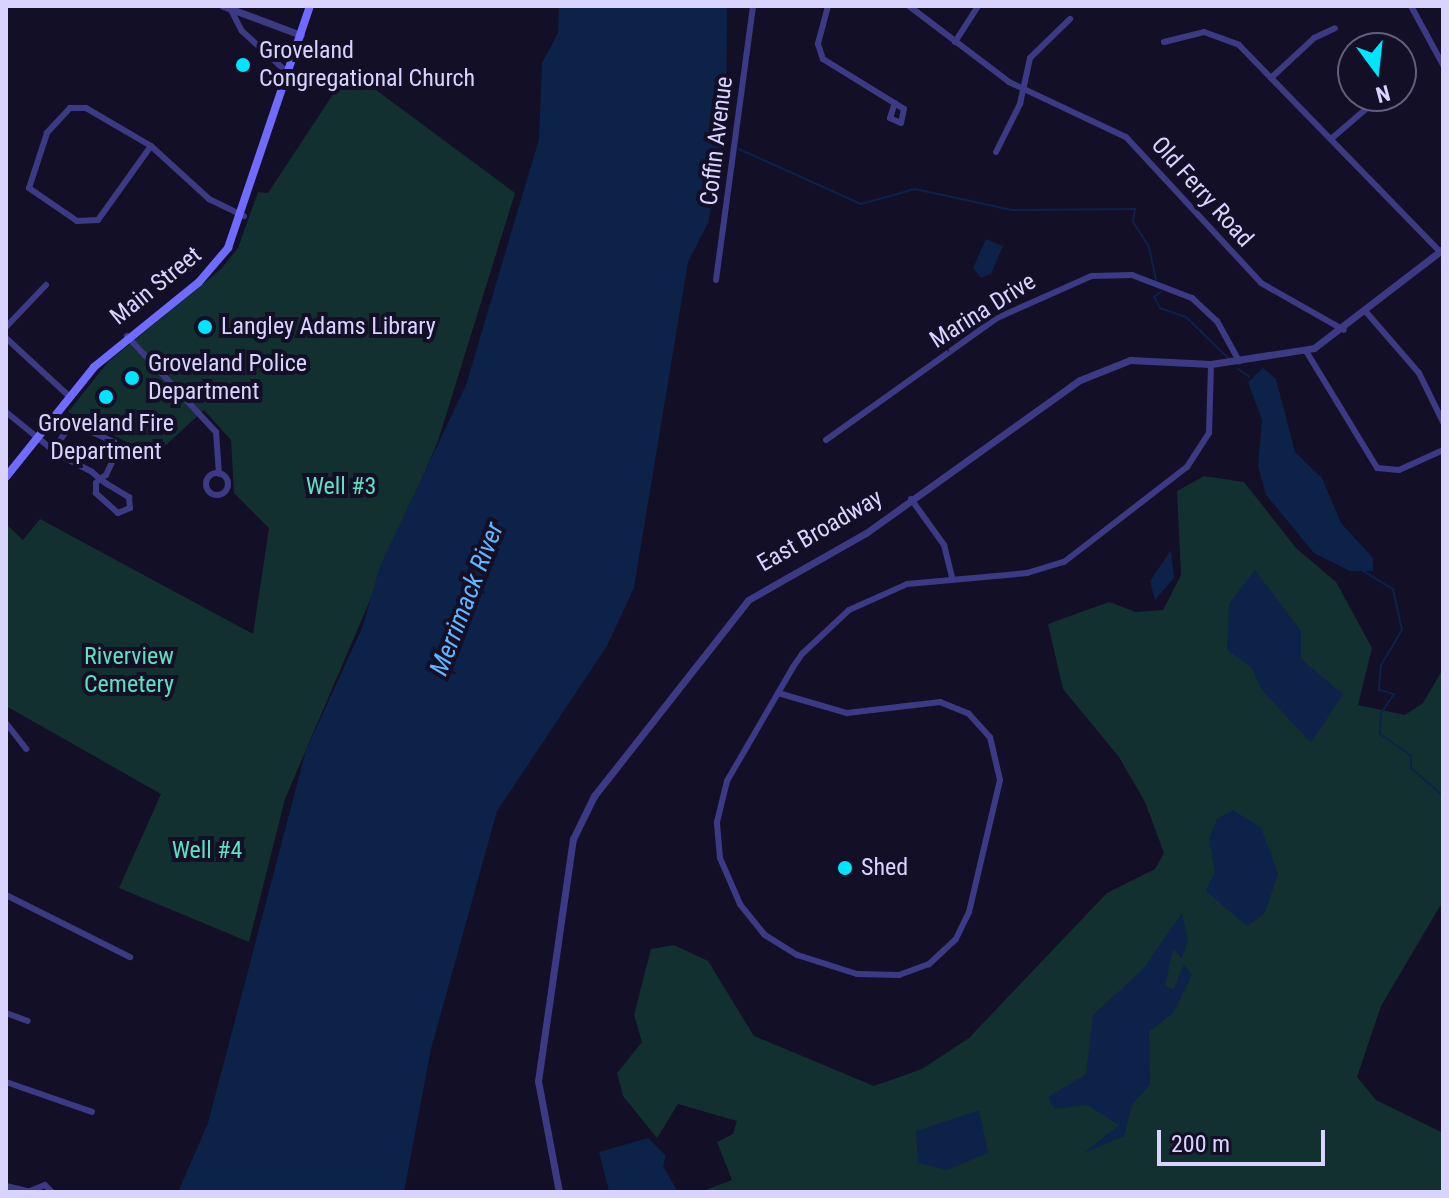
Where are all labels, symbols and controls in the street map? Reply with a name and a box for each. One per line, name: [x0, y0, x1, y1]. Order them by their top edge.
north arrow: [1337, 32, 1417, 112]
place label: Groveland Congregational Church: [259, 37, 475, 93]
marker: Groveland Congregational Church: [234, 56, 252, 74]
street label: Coffin Avenue: [695, 75, 739, 207]
text: N: [1373, 80, 1393, 108]
street label: Old Ferry Road: [1145, 131, 1259, 253]
street label: Main Street: [105, 241, 207, 331]
street label: Marina Drive: [925, 267, 1041, 355]
place label: Langley Adams Library: [221, 313, 436, 341]
marker: Langley Adams Library: [196, 318, 214, 336]
place label: Groveland Police Department: [148, 350, 307, 406]
marker: Groveland Police Department: [123, 369, 141, 387]
marker: Groveland Fire Department: [97, 388, 115, 406]
place label: Groveland Fire Department: [38, 410, 174, 466]
park label: Well #3: [306, 473, 376, 501]
street label: East Broadway: [752, 484, 888, 578]
water label: Merrimack River: [424, 518, 510, 680]
park label: Riverview Cemetery: [84, 643, 174, 699]
park label: Well #4: [172, 837, 242, 865]
place label: Shed: [861, 854, 908, 882]
marker: Shed: [836, 859, 854, 877]
scale bar: [1161, 1114, 1329, 1164]
text: 200 m: [1171, 1130, 1230, 1158]

